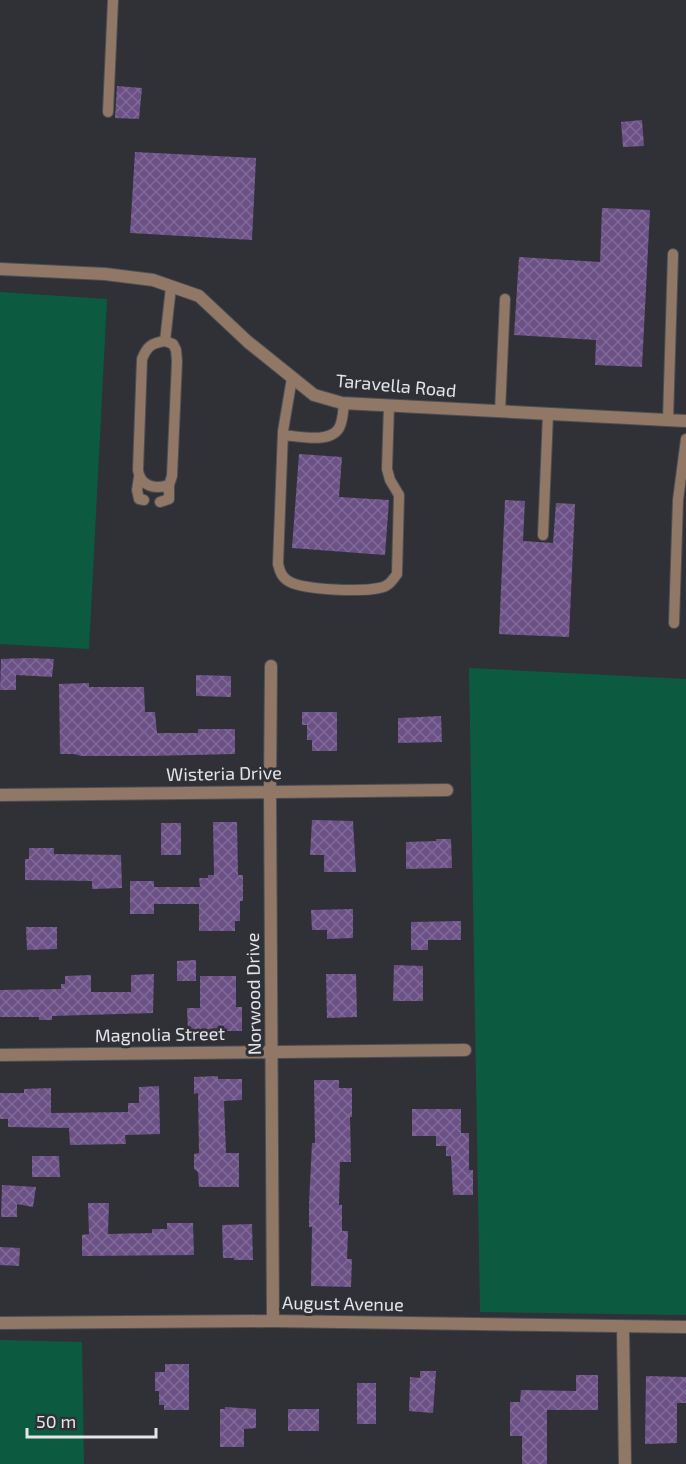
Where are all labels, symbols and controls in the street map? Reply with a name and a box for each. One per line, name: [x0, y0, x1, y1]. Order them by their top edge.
street label: Taravella Road: [335, 369, 457, 401]
street label: Wisteria Drive: [166, 761, 282, 785]
street label: Norwood Drive: [241, 933, 265, 1055]
street label: Magnolia Street: [95, 1022, 225, 1046]
street label: August Avenue: [282, 1291, 404, 1315]
scale bar: [27, 1401, 156, 1439]
text: 50 m: [36, 1410, 76, 1432]

